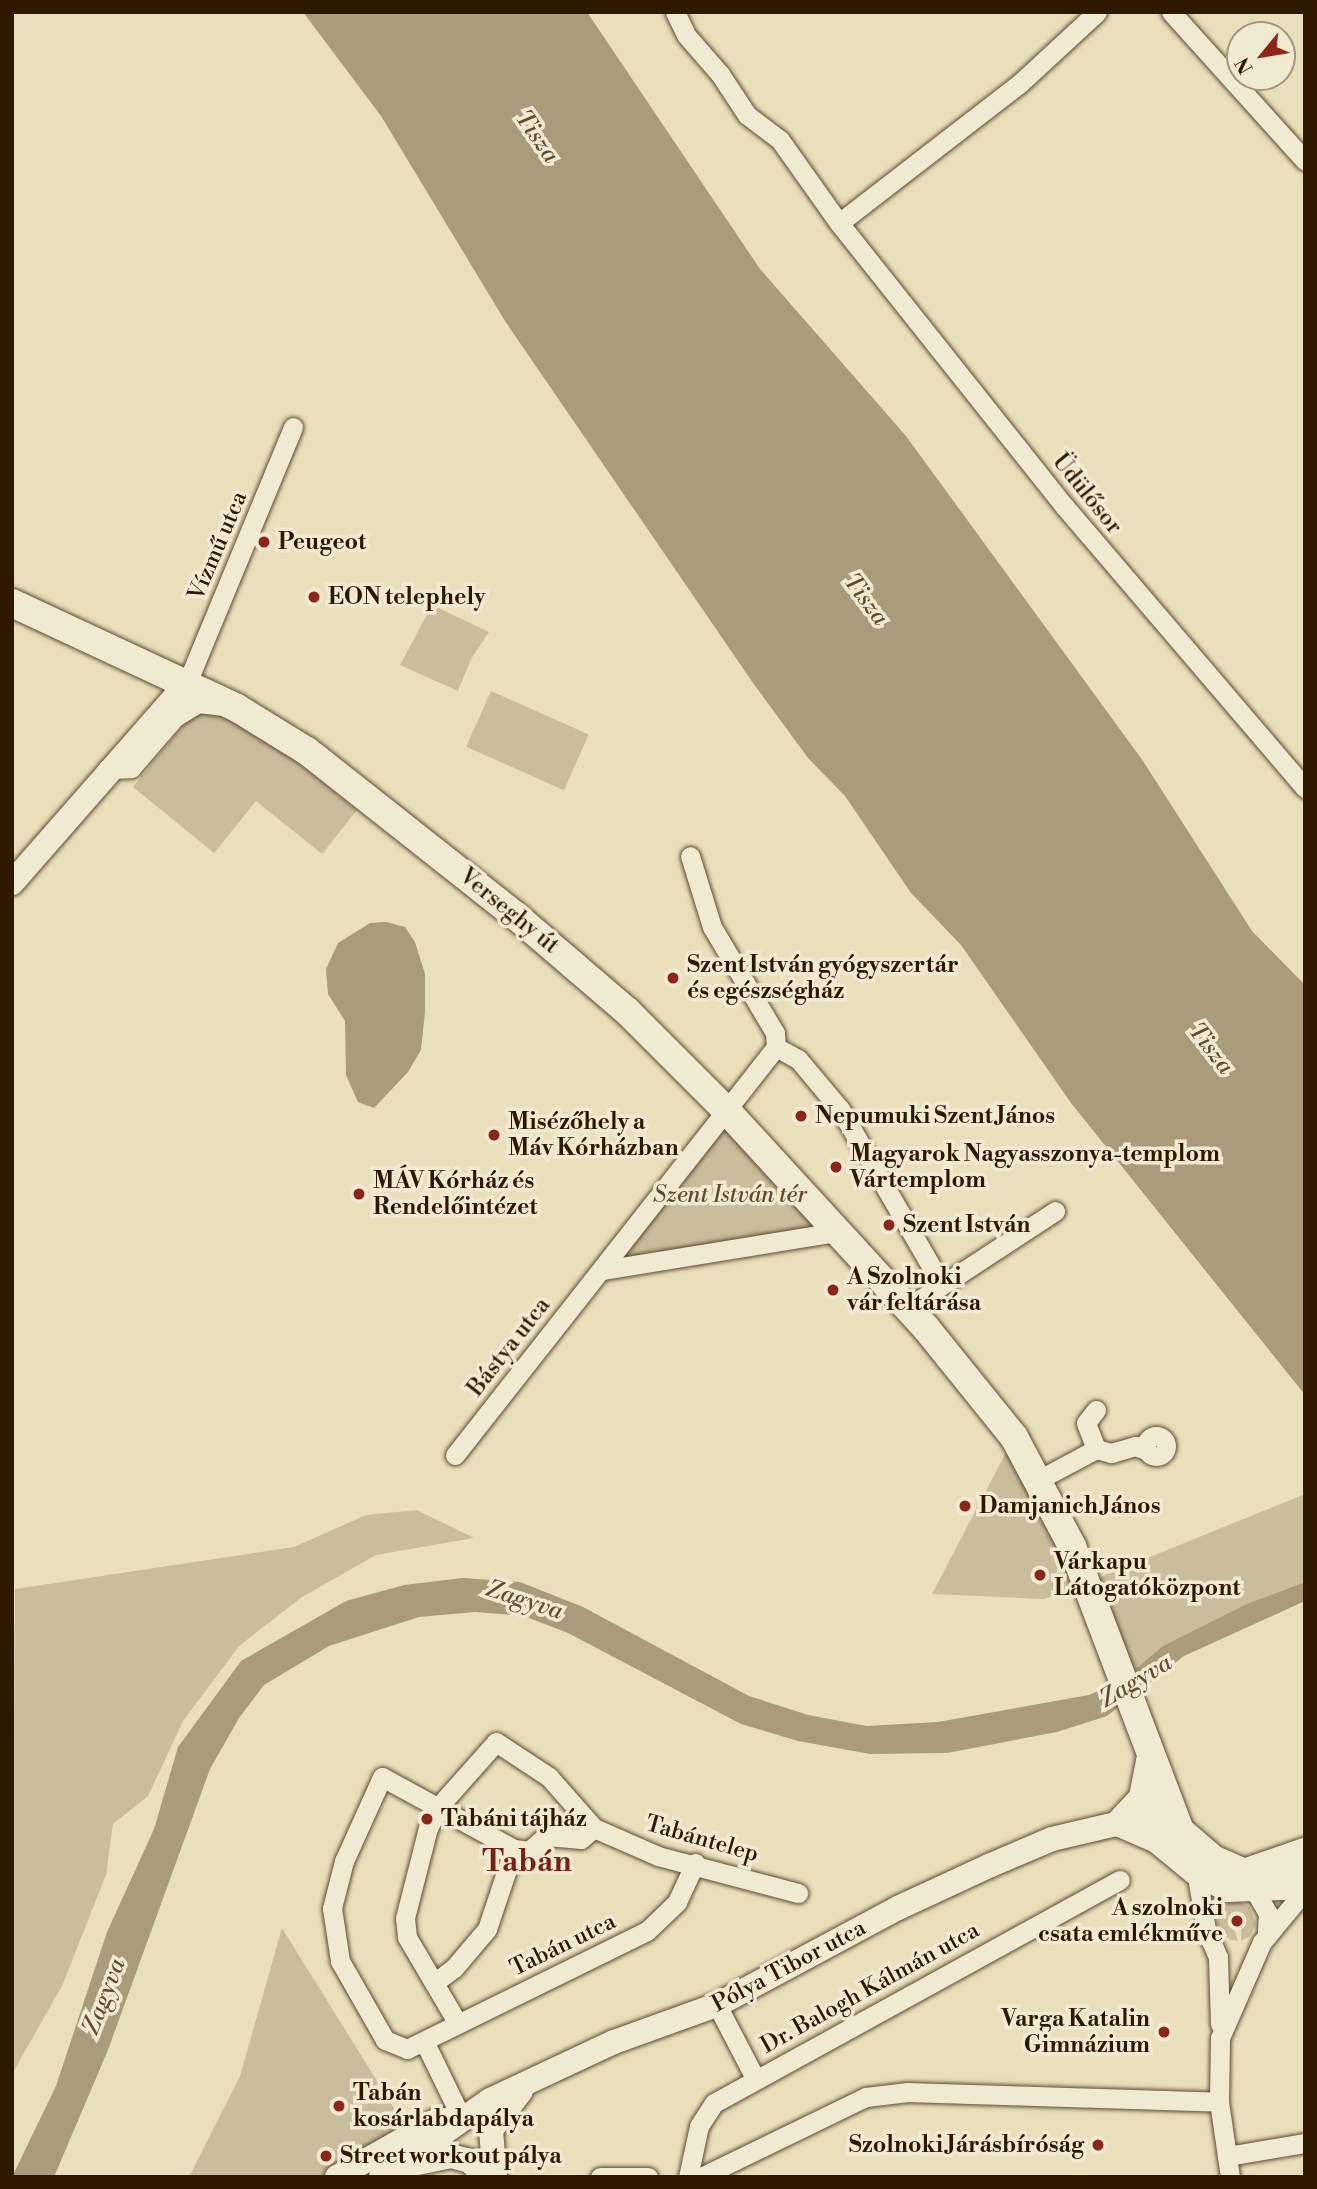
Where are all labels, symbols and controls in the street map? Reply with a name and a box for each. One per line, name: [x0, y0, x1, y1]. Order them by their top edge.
north arrow: [1226, 21, 1296, 91]
text: N: [1230, 53, 1259, 78]
water label: Tisza: [508, 105, 564, 169]
street label: Üdülősor: [1046, 448, 1128, 540]
street label: Vízmű utca: [183, 487, 253, 605]
place label: Peugeot: [278, 528, 366, 556]
marker: Peugeot: [256, 534, 272, 550]
water label: Tisza: [836, 568, 894, 632]
place label: EON telephely: [328, 583, 486, 611]
marker: EON telephely: [306, 589, 322, 605]
street label: Verseghy út: [454, 862, 564, 960]
place label: Szent István gyógyszertár és egészségház: [687, 951, 959, 1005]
marker: Szent István gyógyszertár és egészségház: [665, 970, 681, 986]
water label: Tisza: [1181, 1018, 1239, 1080]
place label: Nepumuki Szent János: [815, 1102, 1055, 1130]
place label: Misézőhely a Máv Kórházban: [508, 1108, 679, 1162]
marker: Nepumuki Szent János: [793, 1108, 809, 1124]
marker: Misézőhely a Máv Kórházban: [486, 1127, 502, 1143]
place label: Magyarok Nagyasszonya-templom Vártemplom: [850, 1140, 1220, 1194]
marker: Magyarok Nagyasszonya-templom Vártemplom: [828, 1159, 844, 1175]
place label: MÁV Kórház és Rendelőintézet: [373, 1167, 537, 1221]
park label: Szent István tér: [653, 1181, 807, 1209]
marker: MÁV Kórház és Rendelőintézet: [351, 1186, 367, 1202]
place label: Szent István: [903, 1211, 1030, 1239]
marker: Szent István: [881, 1217, 897, 1233]
place label: A Szolnoki vár feltárása: [847, 1263, 981, 1317]
marker: A Szolnoki vár feltárása: [825, 1282, 841, 1298]
street label: Bástya utca: [462, 1292, 556, 1402]
place label: Damjanich János: [979, 1492, 1160, 1520]
marker: Damjanich János: [957, 1498, 973, 1514]
place label: Várkapu Látogatóközpont: [1054, 1548, 1240, 1602]
marker: Várkapu Látogatóközpont: [1032, 1567, 1048, 1583]
water label: Zagyva: [482, 1575, 566, 1627]
water label: Zagyva: [1095, 1649, 1177, 1715]
place label: Tabáni tájház: [441, 1805, 587, 1833]
street label: Tabántelep: [642, 1810, 762, 1868]
marker: Tabáni tájház: [419, 1811, 435, 1827]
district label: Tabán: [482, 1844, 572, 1880]
place label: A szolnoki csata emlékműve: [1038, 1894, 1223, 1948]
street label: Tabán utca: [506, 1908, 620, 1982]
marker: A szolnoki csata emlékműve: [1229, 1913, 1245, 1929]
street label: Pólya Tibor utca: [707, 1914, 871, 2018]
street label: Dr. Balogh Kálmán utca: [756, 1916, 984, 2060]
water label: Zagyva: [77, 1955, 133, 2039]
place label: Varga Katalin Gimnázium: [1001, 2005, 1150, 2059]
marker: Varga Katalin Gimnázium: [1156, 2024, 1172, 2040]
place label: Tabán kosárlabdapálya: [353, 2079, 534, 2133]
marker: Tabán kosárlabdapálya: [331, 2098, 347, 2114]
place label: Szolnoki Járásbíróság: [849, 2131, 1084, 2159]
marker: Szolnoki Járásbíróság: [1090, 2137, 1106, 2153]
place label: Street workout pálya: [340, 2142, 562, 2170]
marker: Street workout pálya: [318, 2148, 334, 2164]

